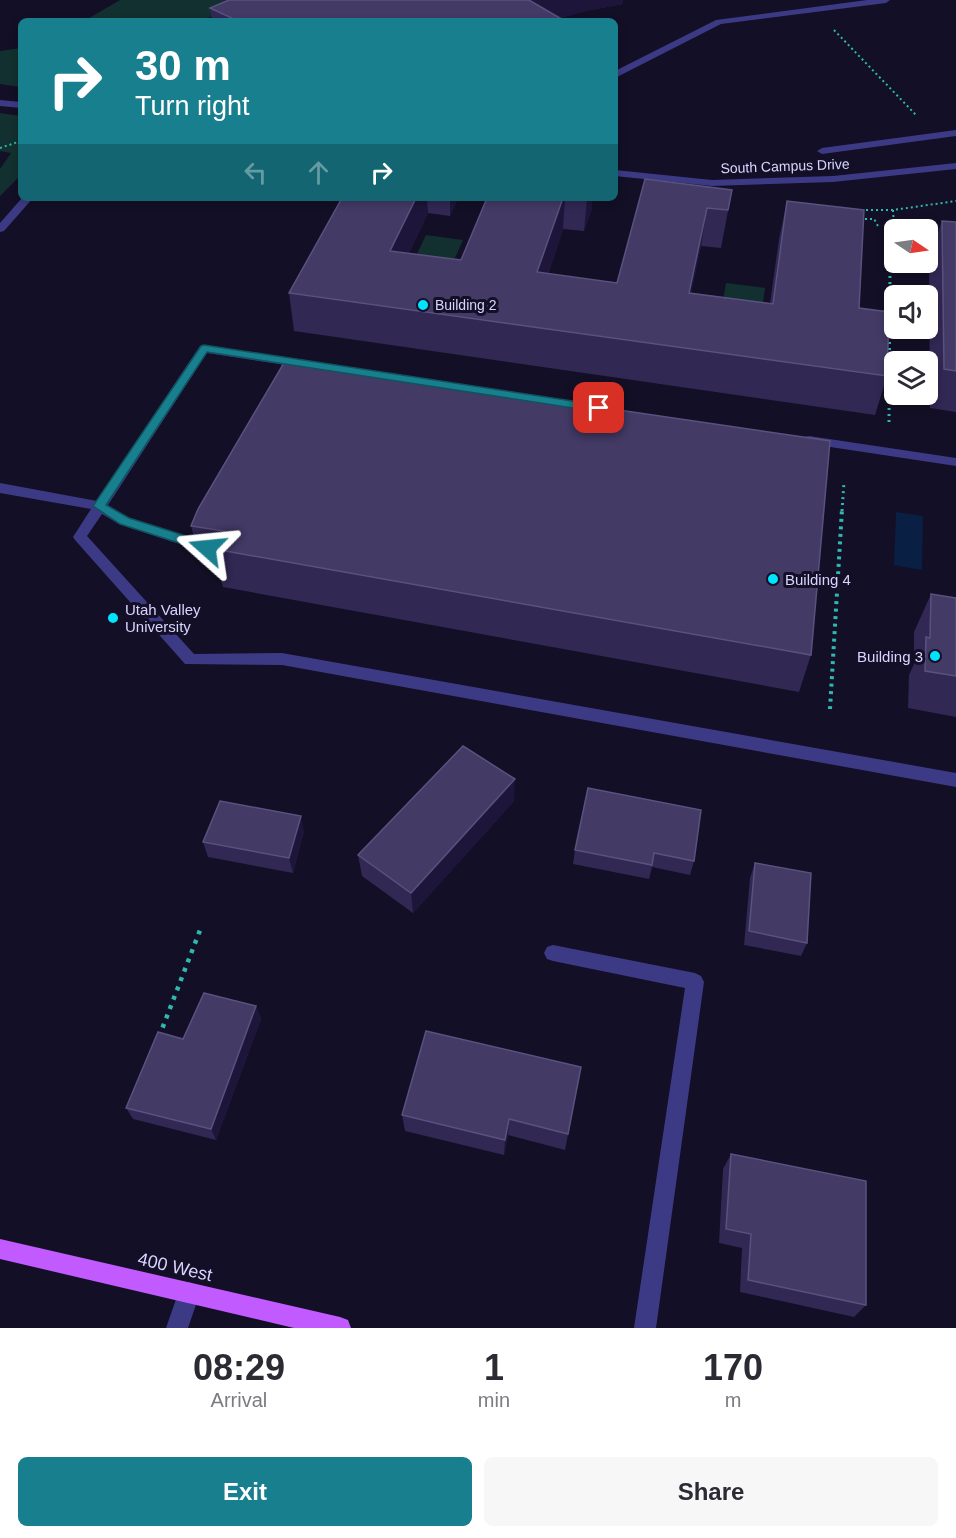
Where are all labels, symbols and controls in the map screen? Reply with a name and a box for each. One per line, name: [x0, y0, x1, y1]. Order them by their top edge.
icon: right: [36, 42, 114, 120]
text: 30 m: [135, 42, 231, 89]
text: Turn right: [135, 91, 250, 121]
icon: left: [239, 156, 272, 189]
icon: ahead: [302, 156, 335, 189]
icon: right: [365, 156, 398, 189]
street label: South Campus Drive: [720, 156, 850, 176]
north arrow: [884, 219, 938, 273]
map controls: [884, 219, 938, 405]
button: sound: [884, 285, 938, 339]
place label: Building 2: [435, 297, 497, 313]
marker: Building 2: [416, 298, 430, 312]
button: layers: [884, 351, 938, 405]
pin: [573, 382, 624, 433]
icon: arrive: [582, 391, 615, 424]
position arrow: [175, 516, 239, 580]
place label: Building 4: [785, 571, 851, 588]
marker: Building 4: [766, 572, 780, 586]
place label: Utah Valley University: [125, 601, 201, 635]
marker: Utah Valley University: [106, 611, 120, 625]
place label: Building 3: [857, 648, 923, 665]
marker: Building 3: [928, 649, 942, 663]
street label: 400 West: [136, 1249, 214, 1285]
text: 08:29: [193, 1347, 285, 1388]
text: 1: [484, 1347, 504, 1388]
text: 170: [703, 1347, 763, 1388]
text: Arrival: [211, 1389, 267, 1411]
text: min: [478, 1389, 510, 1411]
text: m: [725, 1389, 741, 1411]
button: Exit: [18, 1457, 472, 1526]
button: Share: [484, 1457, 938, 1526]

